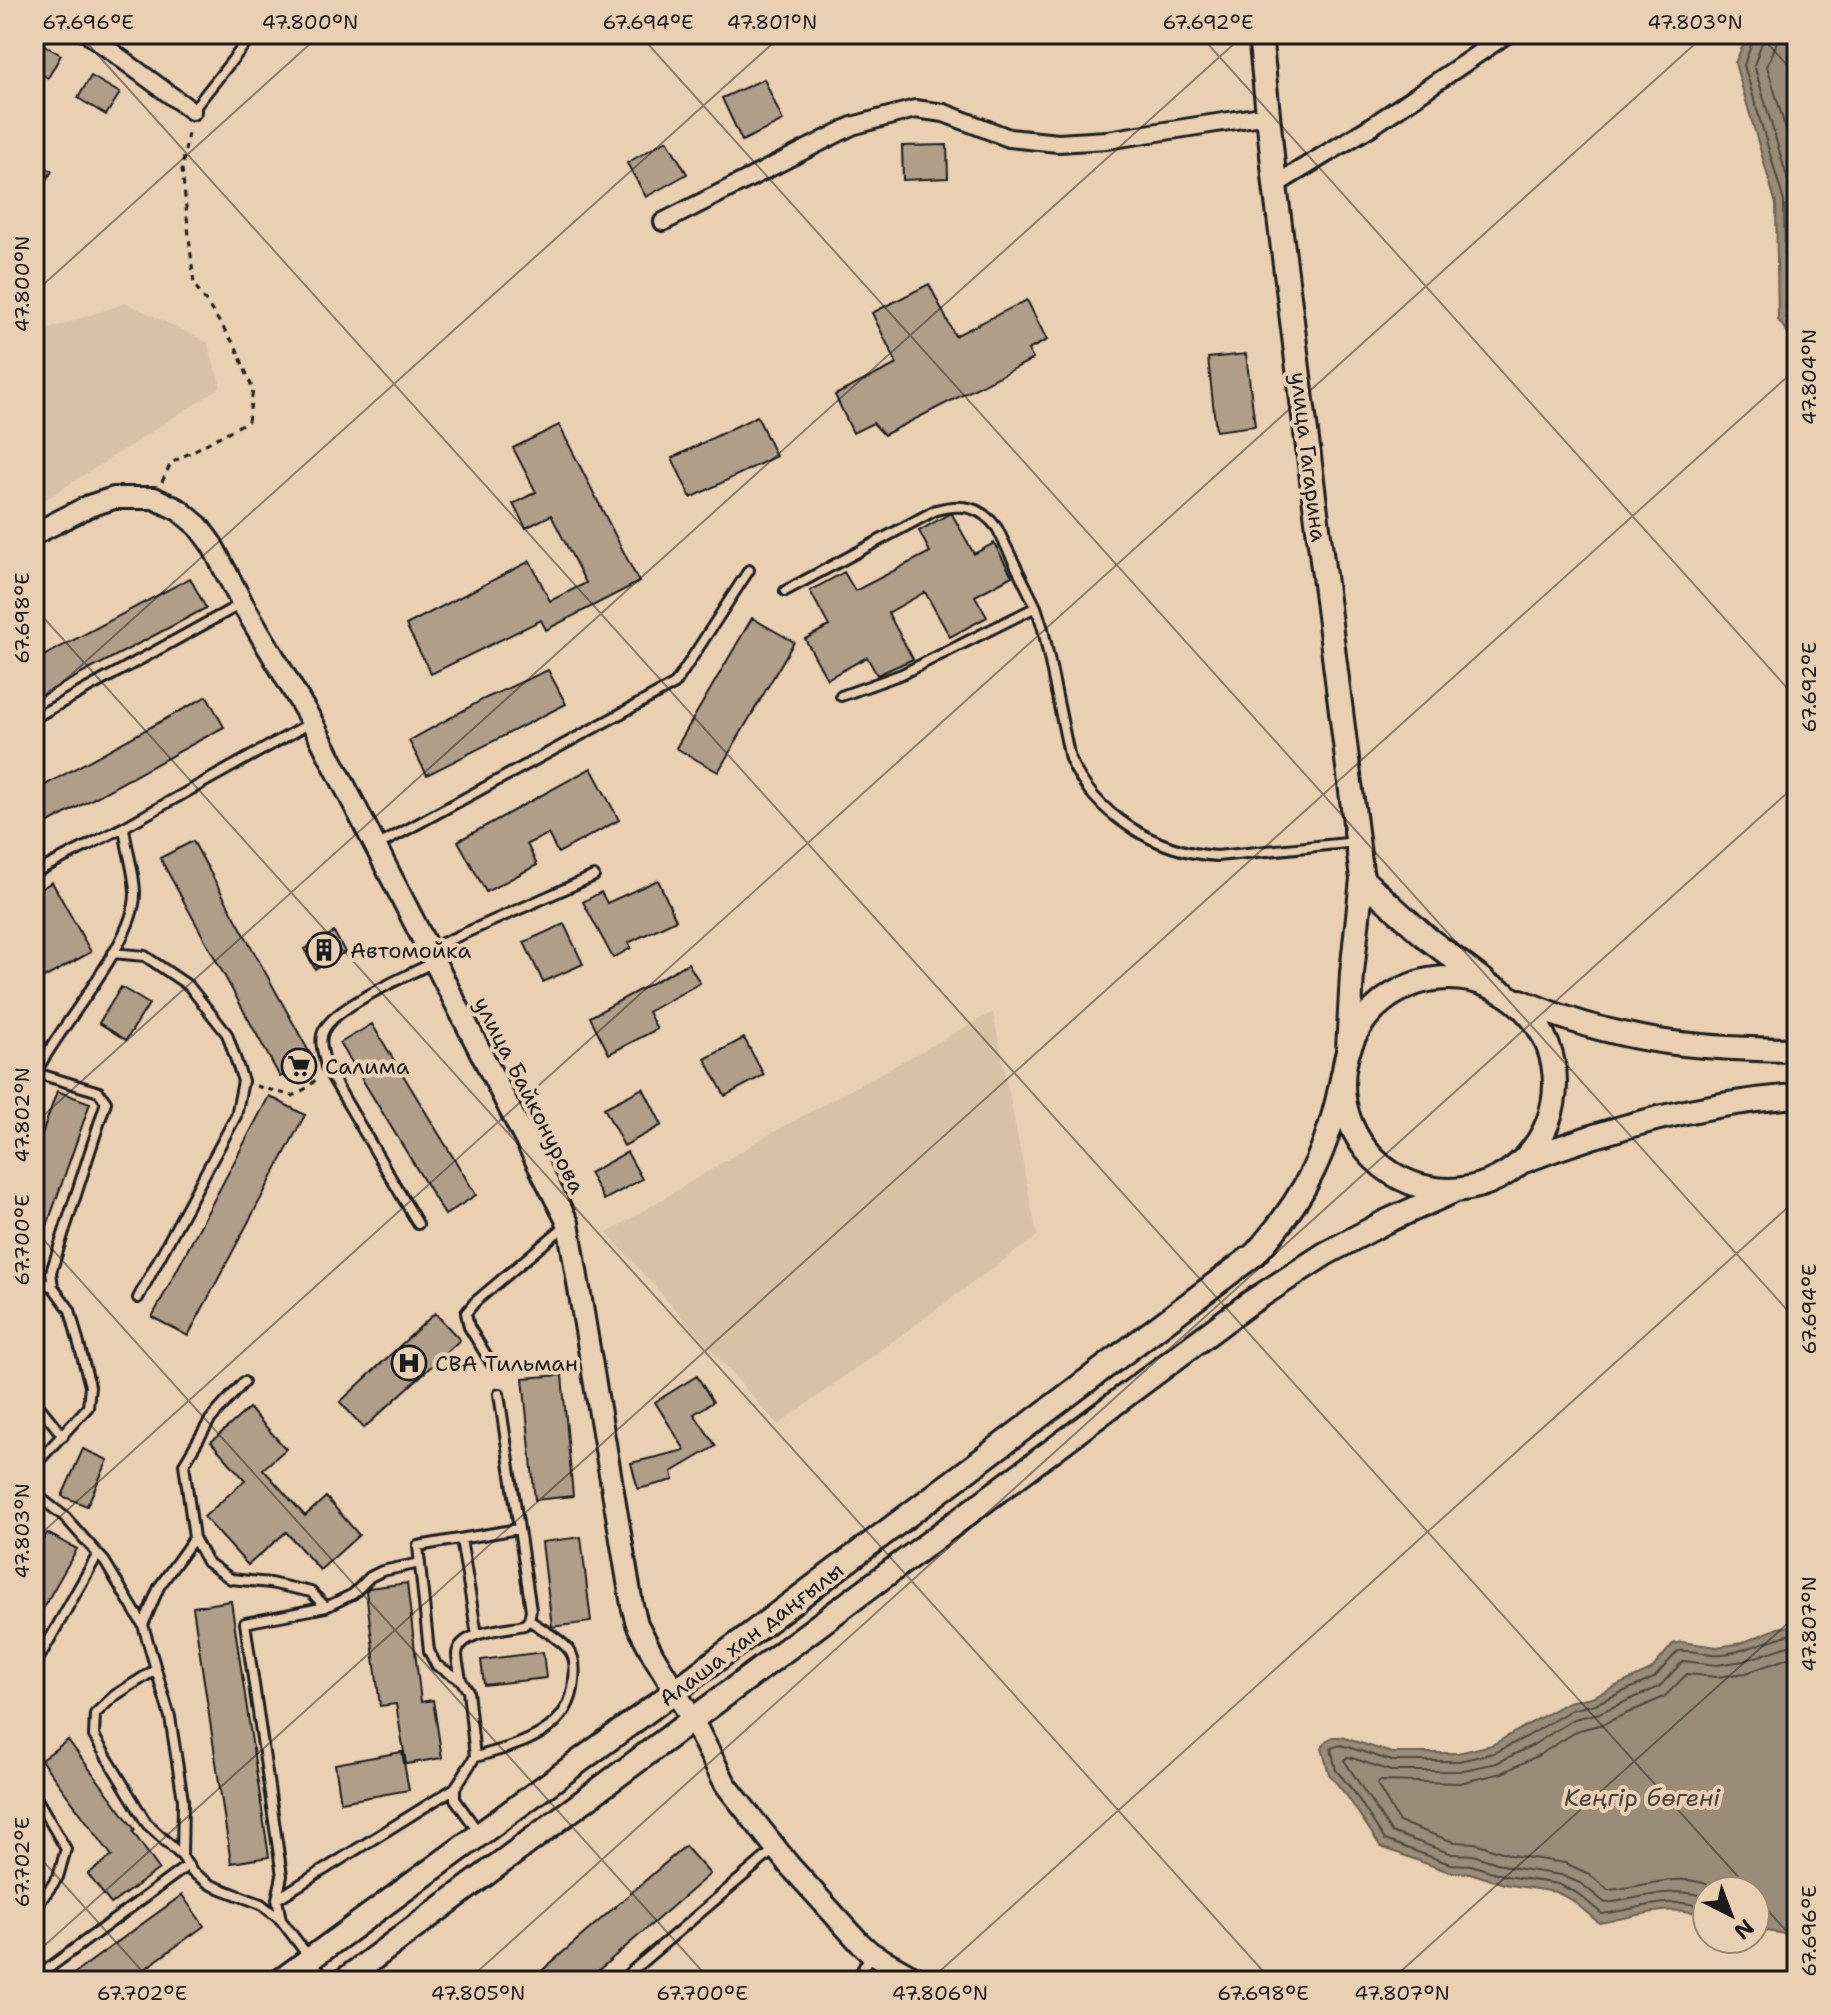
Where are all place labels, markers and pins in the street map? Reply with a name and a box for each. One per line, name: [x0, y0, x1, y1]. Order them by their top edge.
building icon: Автомойка: [305, 931, 343, 969]
place label: Автомойка: [350, 936, 471, 965]
supermarket icon: Салима: [280, 1047, 318, 1085]
place label: Салима: [325, 1052, 410, 1081]
hospital icon: СВА Тильман: [390, 1344, 428, 1382]
place label: СВА Тильман: [435, 1349, 578, 1378]

